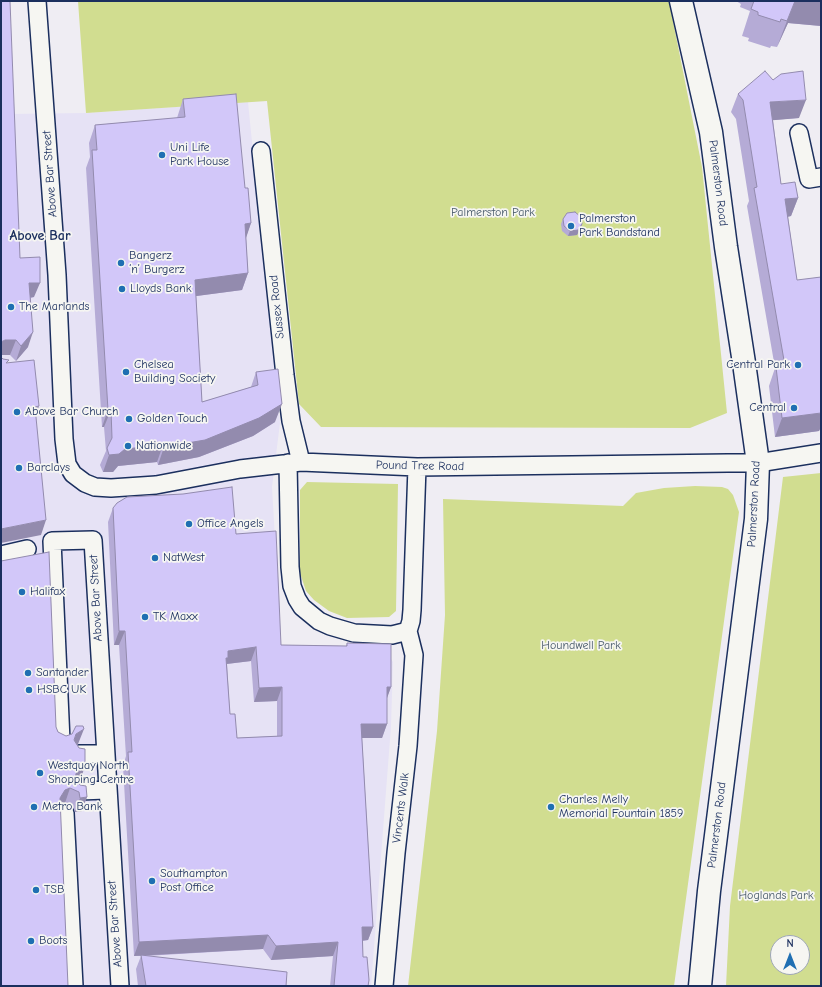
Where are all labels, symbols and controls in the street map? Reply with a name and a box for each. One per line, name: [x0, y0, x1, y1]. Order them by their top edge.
street label: Above Bar Street: [40, 130, 60, 218]
street label: Palmerston Road: [706, 139, 730, 227]
place label: Uni Life Park House: [170, 141, 229, 169]
marker: Uni Life Park House: [157, 150, 167, 160]
park label: Palmerston Park: [451, 206, 535, 220]
place label: Palmerston Park Bandstand: [579, 212, 660, 240]
marker: Palmerston Park Bandstand: [566, 221, 576, 231]
district label: Above Bar: [9, 228, 71, 244]
place label: Bangerz ‘n’ Burgerz: [129, 249, 184, 277]
marker: Bangerz ‘n’ Burgerz: [116, 258, 126, 268]
street label: Sussex Road: [266, 274, 288, 340]
place label: Lloyds Bank: [130, 282, 192, 296]
marker: Lloyds Bank: [117, 284, 127, 294]
place label: The Marlands: [19, 300, 90, 314]
marker: The Marlands: [6, 302, 16, 312]
place label: Chelsea Building Society: [134, 358, 215, 386]
place label: Central Park: [726, 358, 790, 372]
marker: Central Park: [793, 360, 803, 370]
marker: Chelsea Building Society: [121, 367, 131, 377]
place label: Central: [749, 401, 786, 415]
marker: Central: [789, 403, 799, 413]
place label: Above Bar Church: [25, 405, 118, 419]
marker: Above Bar Church: [12, 407, 22, 417]
place label: Golden Touch: [137, 412, 207, 426]
marker: Golden Touch: [124, 414, 134, 424]
place label: Nationwide: [136, 439, 191, 453]
marker: Nationwide: [123, 441, 133, 451]
street label: Pound Tree Road: [376, 458, 464, 474]
street label: Palmerston Road: [745, 460, 763, 548]
place label: Barclays: [27, 461, 70, 475]
marker: Barclays: [14, 463, 24, 473]
place label: Office Angels: [197, 517, 264, 531]
marker: Office Angels: [184, 519, 194, 529]
place label: NatWest: [163, 551, 205, 565]
marker: NatWest: [150, 553, 160, 563]
street label: Above Bar Street: [87, 554, 105, 642]
place label: Halifax: [30, 585, 65, 599]
marker: Halifax: [17, 587, 27, 597]
place label: TK Maxx: [153, 610, 198, 624]
marker: TK Maxx: [140, 612, 150, 622]
park label: Houndwell Park: [541, 639, 621, 653]
place label: Santander: [36, 666, 88, 680]
marker: Santander: [23, 668, 33, 678]
place label: HSBC UK: [37, 683, 86, 697]
marker: HSBC UK: [24, 685, 34, 695]
place label: Westquay North Shopping Centre: [48, 759, 134, 787]
marker: Westquay North Shopping Centre: [35, 768, 45, 778]
street label: Vincents Walk: [390, 772, 412, 844]
street label: Palmerston Road: [705, 781, 729, 869]
place label: Charles Melly Memorial Fountain 1859: [559, 793, 683, 821]
place label: Metro Bank: [42, 800, 102, 814]
marker: Metro Bank: [29, 802, 39, 812]
marker: Charles Melly Memorial Fountain 1859: [546, 802, 556, 812]
place label: Southampton Post Office: [160, 867, 227, 895]
marker: Southampton Post Office: [147, 876, 157, 886]
street label: Above Bar Street: [105, 880, 125, 968]
place label: TSB: [44, 883, 64, 897]
marker: TSB: [31, 885, 41, 895]
park label: Hoglands Park: [738, 889, 814, 903]
place label: Boots: [39, 934, 67, 948]
north arrow: [770, 935, 810, 975]
marker: Boots: [26, 936, 36, 946]
text: N: [786, 937, 794, 950]

